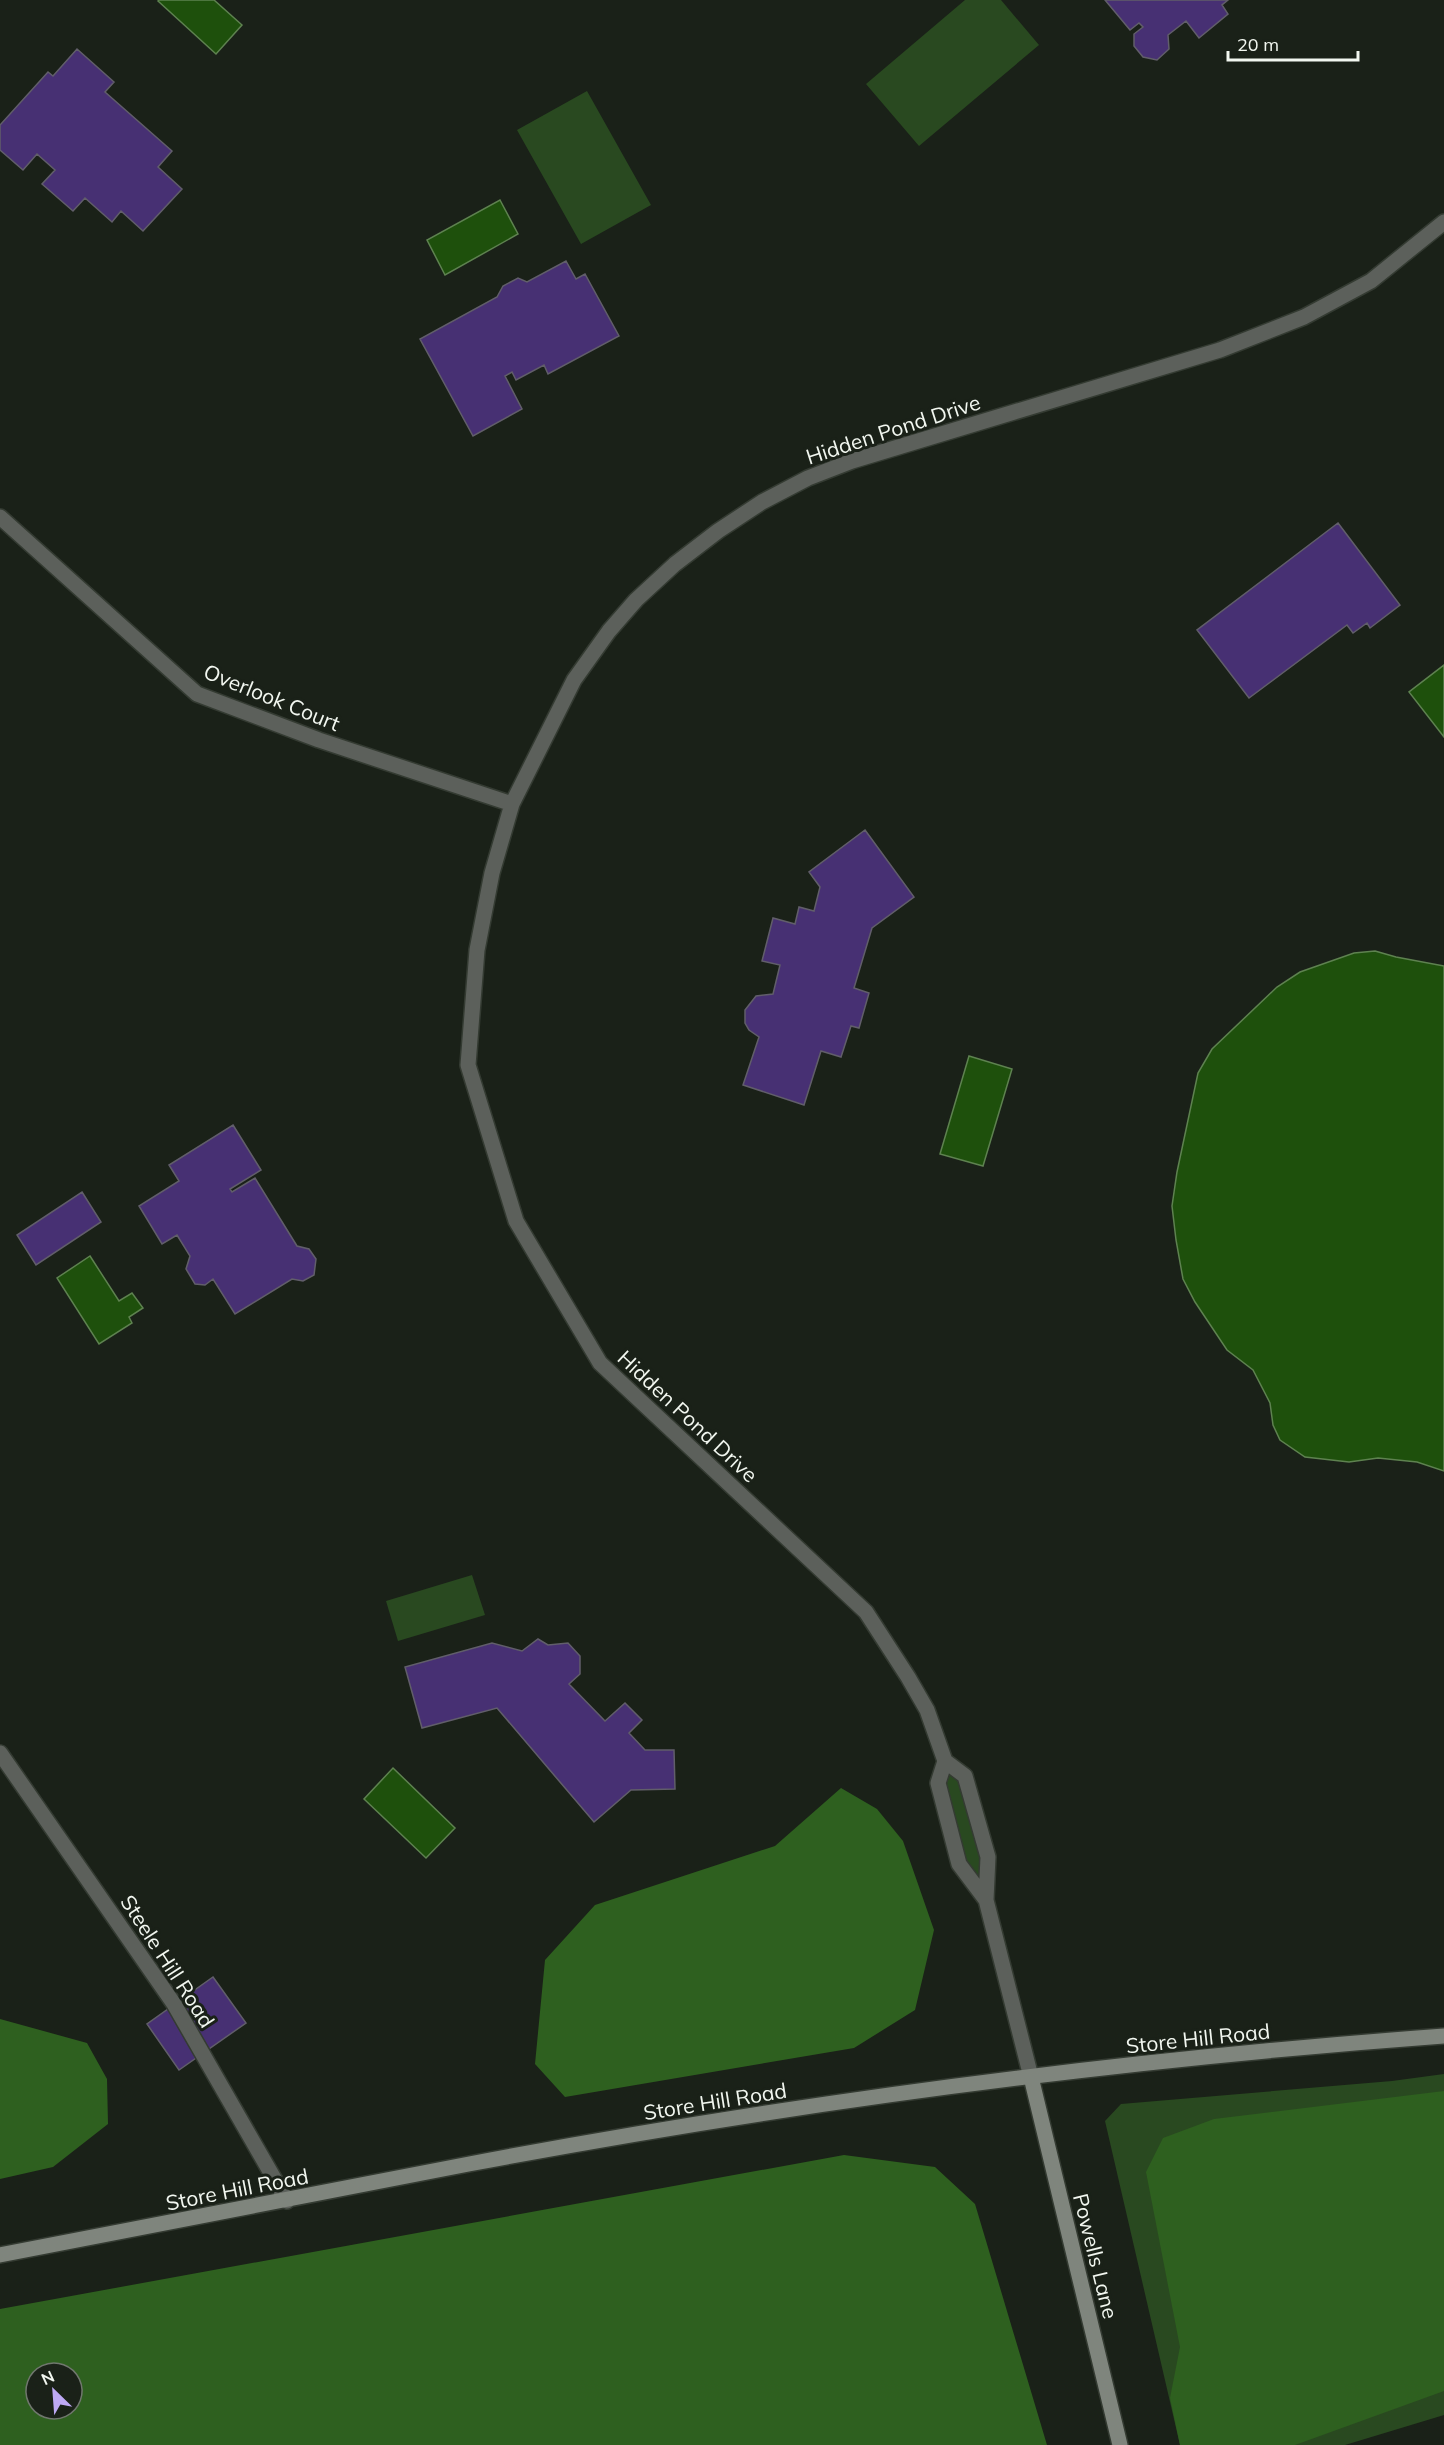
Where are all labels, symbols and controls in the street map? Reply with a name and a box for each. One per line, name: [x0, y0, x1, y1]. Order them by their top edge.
scale bar: [1228, 24, 1358, 62]
text: 20 m: [1237, 33, 1279, 56]
street label: Hidden Pond Drive: [803, 389, 983, 469]
street label: Overlook Court: [200, 658, 344, 736]
street label: Hidden Pond Drive: [613, 1344, 763, 1488]
street label: Steele Hill Road: [115, 1890, 221, 2032]
street label: Store Hill Road: [1125, 2018, 1271, 2058]
street label: Store Hill Road: [641, 2077, 789, 2125]
street label: Store Hill Road: [163, 2162, 311, 2216]
street label: Powells Lane: [1068, 2191, 1124, 2321]
north arrow: [24, 2361, 84, 2421]
text: N: [38, 2366, 57, 2389]

